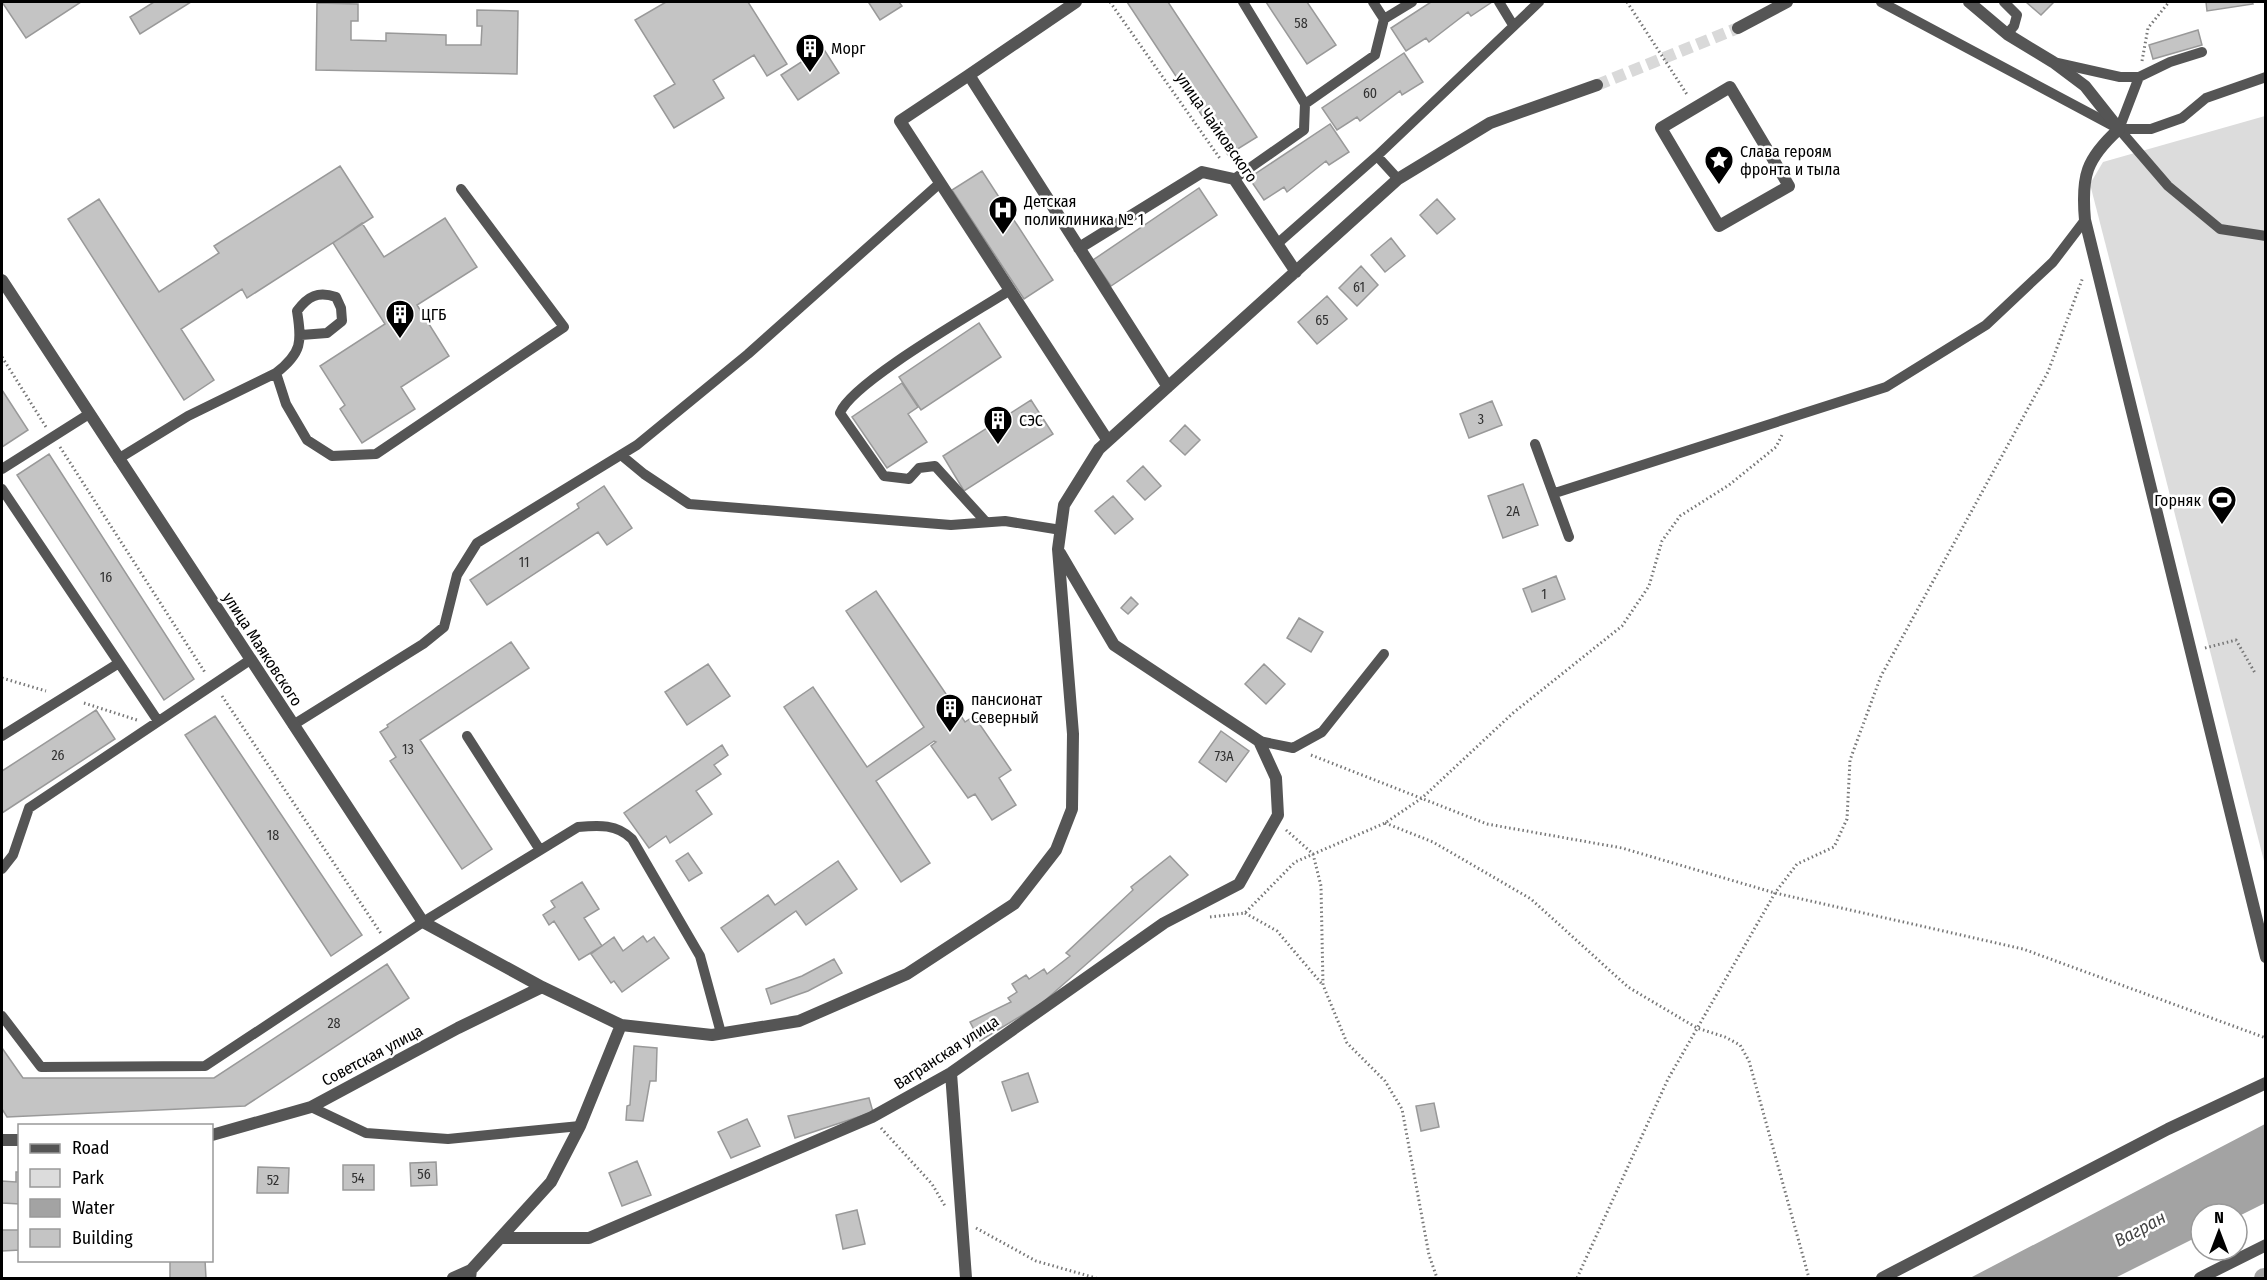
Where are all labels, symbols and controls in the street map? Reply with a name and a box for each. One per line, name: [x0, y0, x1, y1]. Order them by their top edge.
house number: 58: [1294, 15, 1308, 32]
building icon: Морг: [794, 32, 826, 74]
place label: Морг: [831, 39, 866, 58]
street label: улица Чайковского: [1172, 69, 1262, 186]
house number: 60: [1363, 85, 1377, 102]
place label: Слава героям фронта и тыла: [1740, 142, 1840, 179]
place icon: Слава героям фронта и тыла: [1703, 144, 1735, 186]
place label: Детская поликлиника № 1: [1023, 192, 1144, 229]
hospital icon: Детская поликлиника № 1: [987, 194, 1019, 236]
house number: 61: [1353, 279, 1365, 296]
building icon: ЦГБ: [384, 298, 416, 340]
place label: ЦГБ: [421, 305, 446, 324]
house number: 65: [1315, 312, 1329, 329]
building icon: СЭС: [982, 404, 1014, 446]
place label: СЭС: [1019, 411, 1043, 430]
house number: 3: [1478, 411, 1484, 428]
sports icon: Горняк: [2206, 484, 2238, 526]
place label: Горняк: [2154, 491, 2201, 510]
house number: 2А: [1506, 503, 1520, 520]
house number: 11: [519, 554, 529, 571]
house number: 16: [100, 569, 112, 586]
house number: 1: [1541, 586, 1547, 603]
street label: улица Маяковского: [219, 589, 306, 710]
place label: пансионат Северный: [971, 690, 1043, 727]
building icon: пансионат Северный: [934, 692, 966, 734]
house number: 13: [402, 741, 414, 758]
house number: 26: [51, 747, 65, 764]
house number: 73А: [1214, 748, 1234, 765]
house number: 18: [267, 827, 279, 844]
street label: Вагранская улица: [890, 1011, 1002, 1093]
house number: 28: [327, 1015, 341, 1032]
street label: Советская улица: [319, 1021, 426, 1090]
legend: [18, 1124, 213, 1262]
text: Road: [72, 1137, 109, 1159]
house number: 56: [417, 1166, 431, 1183]
text: Park: [72, 1167, 105, 1189]
house number: 54: [351, 1170, 365, 1187]
house number: 52: [267, 1172, 279, 1189]
text: Water: [72, 1197, 115, 1219]
north arrow: [2189, 1202, 2249, 1262]
water label: Вагран: [2110, 1206, 2170, 1252]
text: N: [2214, 1208, 2224, 1227]
text: Building: [72, 1227, 133, 1249]

